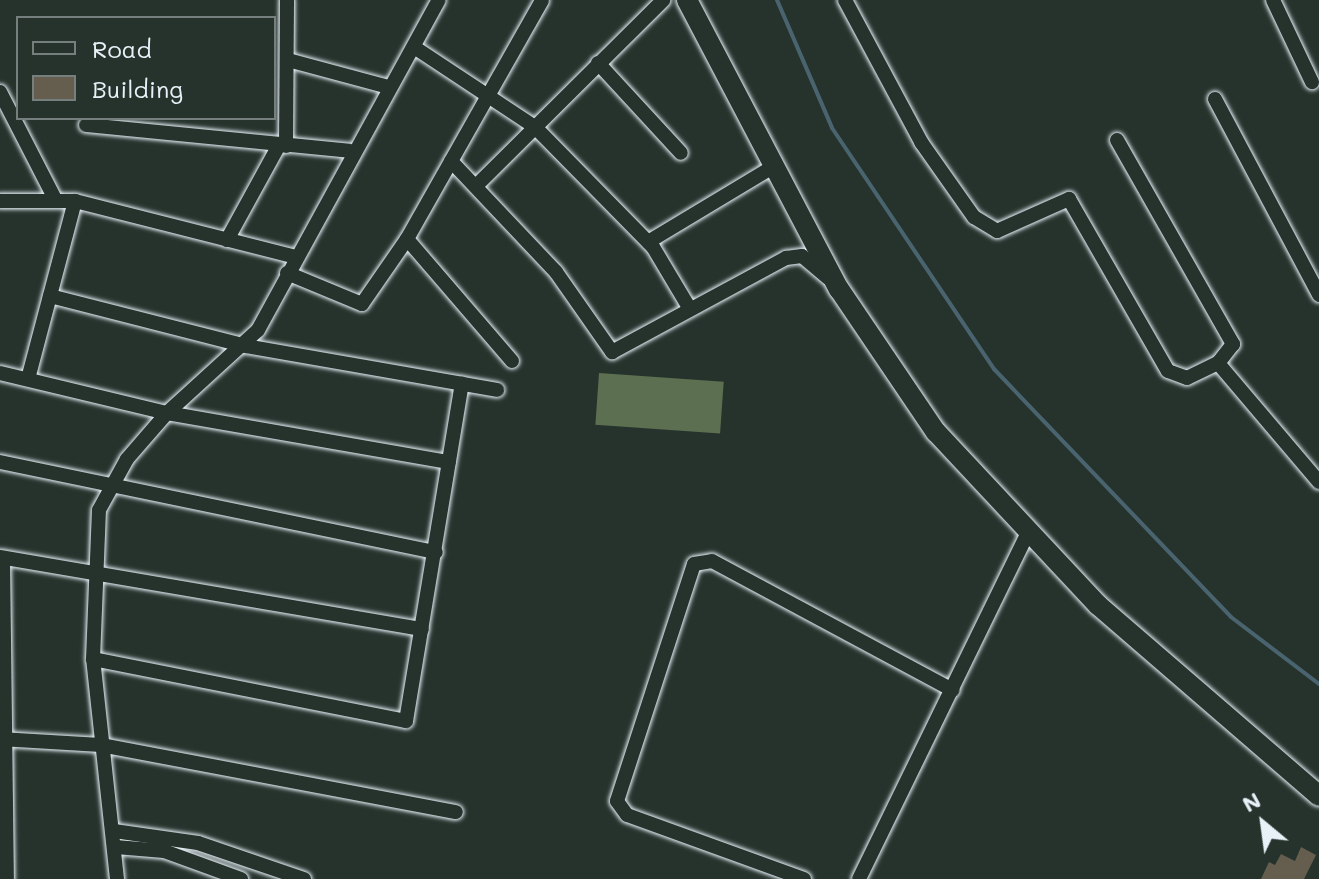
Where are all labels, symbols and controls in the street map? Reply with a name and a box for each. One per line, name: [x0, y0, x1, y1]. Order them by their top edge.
legend: [16, 16, 276, 120]
text: Road: [92, 33, 152, 64]
text: Building: [92, 73, 183, 104]
north arrow: [1223, 783, 1303, 863]
text: N: [1237, 785, 1265, 818]

